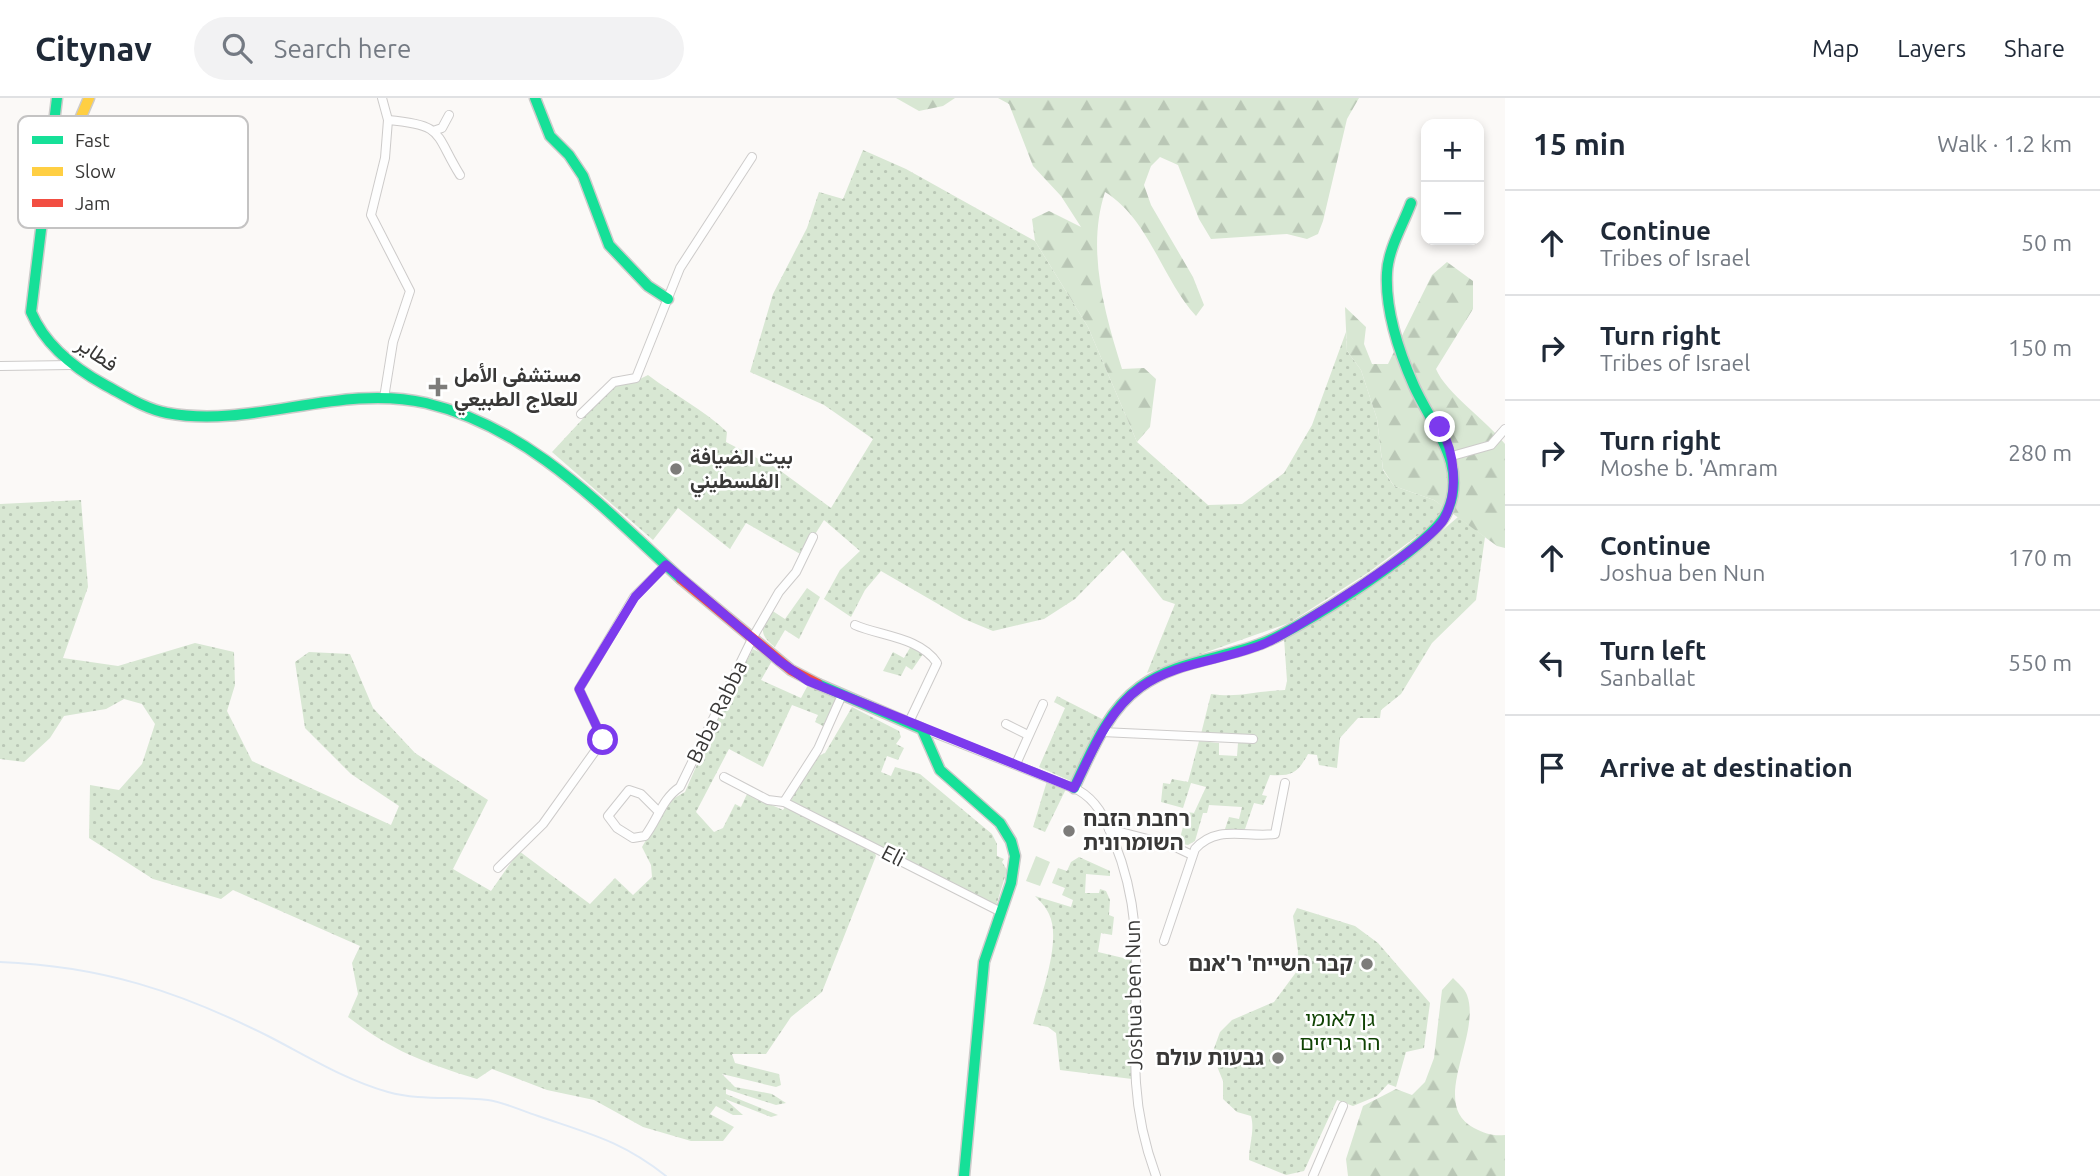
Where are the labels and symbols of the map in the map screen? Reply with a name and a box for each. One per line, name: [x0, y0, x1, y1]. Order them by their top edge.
legend: [18, 116, 248, 228]
text: Fast: [75, 129, 110, 151]
text: Slow: [75, 160, 116, 182]
text: Jam: [75, 192, 111, 214]
street label: فطاير: [70, 330, 123, 377]
place label: مستشفى الأمل للعلاج الطبيعي: [454, 362, 581, 416]
marker: مستشفى الأمل للعلاج الطبيعي: [428, 377, 448, 397]
route end: [1424, 411, 1455, 442]
place label: بيت الضيافة الفلسطيني: [690, 444, 793, 498]
marker: بيت الضيافة الفلسطيني: [668, 461, 684, 477]
street label: Baba Rabba: [681, 656, 751, 767]
route start: [587, 724, 618, 755]
place label: רחבת הזבח השומרונית: [1083, 806, 1190, 854]
marker: רחבת הזבח השומרונית: [1061, 823, 1077, 839]
street label: Eli: [878, 839, 909, 871]
street label: Joshua ben Nun: [1120, 919, 1146, 1071]
place label: קבר השייח' ר'אנם: [1188, 951, 1353, 975]
marker: קבר השייח' ר'אנם: [1359, 956, 1375, 972]
park label: גן לאומי הר גריזים: [1300, 1006, 1380, 1054]
place label: גבעות עולם: [1156, 1045, 1264, 1069]
marker: גבעות עולם: [1270, 1050, 1286, 1066]

